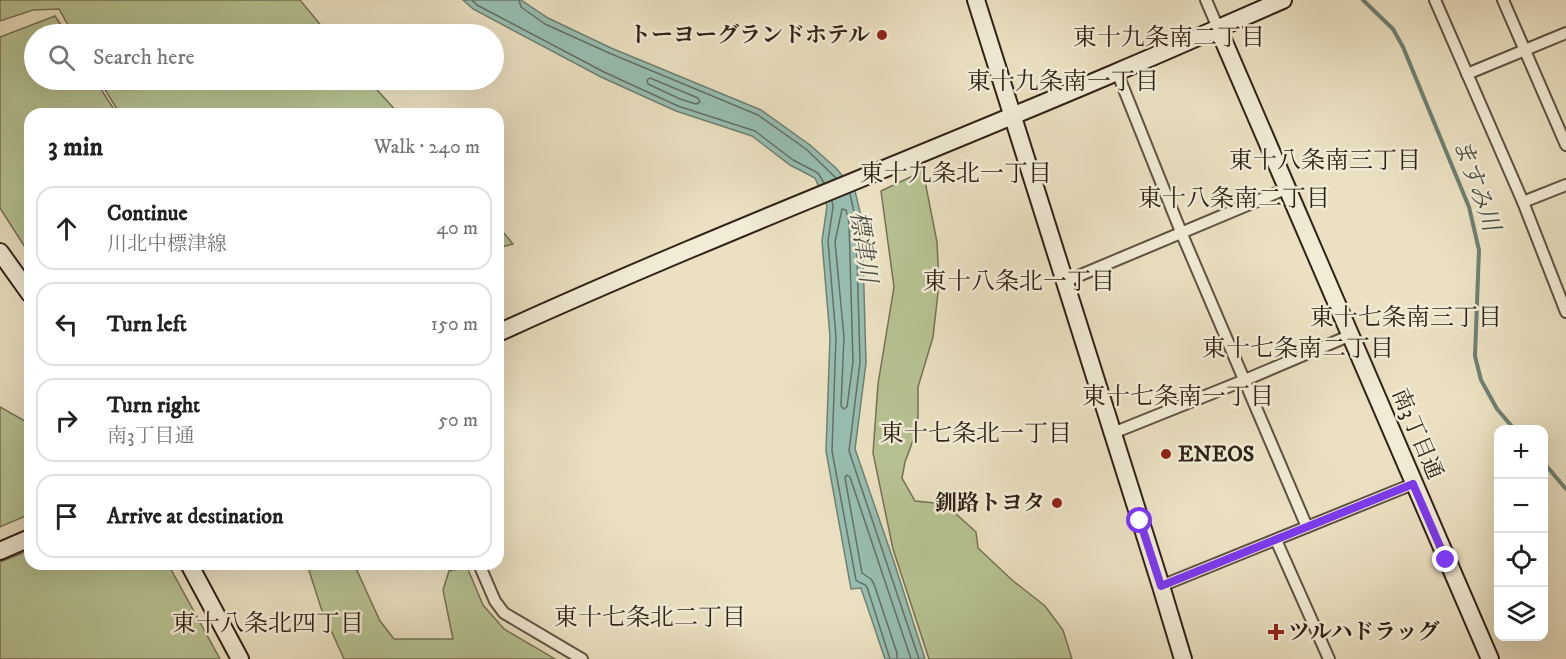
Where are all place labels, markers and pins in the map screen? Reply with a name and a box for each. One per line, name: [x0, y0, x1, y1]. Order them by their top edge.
place label: トーヨーグランドホテル: [629, 22, 870, 49]
marker: トーヨーグランドホテル: [875, 28, 889, 42]
place label: ENEOS: [1178, 441, 1254, 468]
marker: ENEOS: [1159, 447, 1173, 461]
place label: 釧路トヨタ: [935, 490, 1045, 517]
marker: 釧路トヨタ: [1050, 496, 1064, 510]
place label: ツルハドラッグ: [1288, 619, 1440, 646]
marker: ツルハドラッグ: [1269, 625, 1283, 639]

